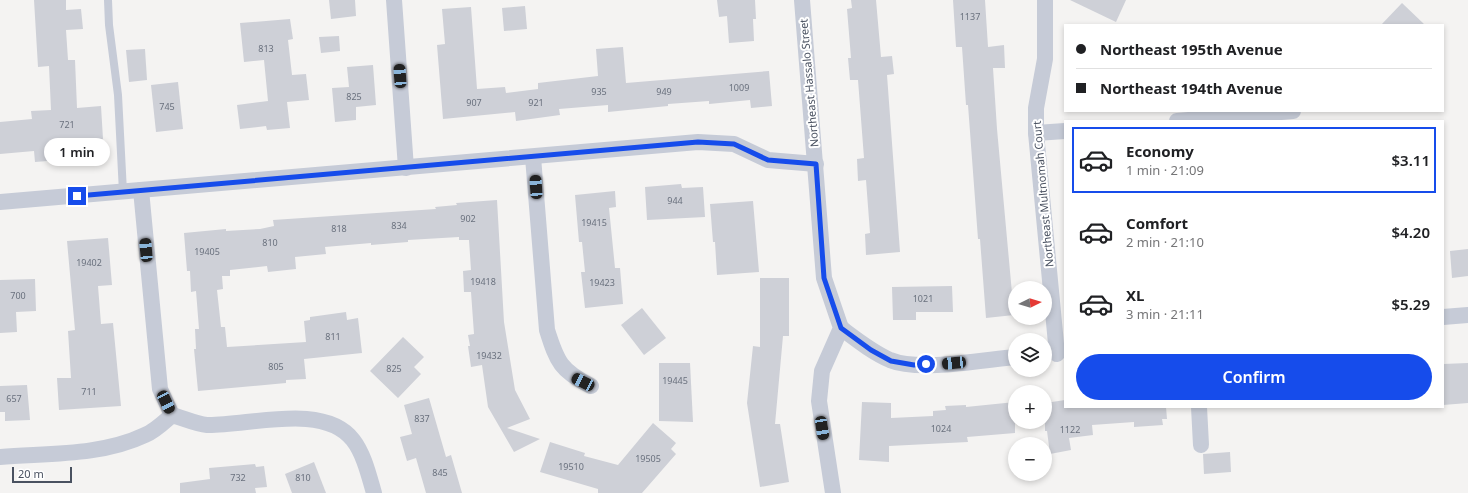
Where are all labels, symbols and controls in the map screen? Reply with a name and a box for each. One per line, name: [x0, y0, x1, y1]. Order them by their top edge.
house number: 1137: [960, 10, 980, 23]
street label: Northeast Hassalo Street: [795, 18, 822, 148]
text: Northeast 195th Avenue: [1100, 39, 1283, 59]
house number: 813: [258, 42, 274, 55]
car: [393, 64, 407, 88]
text: Northeast 194th Avenue: [1100, 78, 1283, 98]
house number: 1009: [729, 81, 749, 94]
house number: 935: [591, 85, 607, 98]
house number: 949: [656, 85, 672, 98]
house number: 825: [346, 90, 362, 103]
house number: 907: [466, 96, 482, 109]
house number: 921: [528, 96, 544, 109]
house number: 745: [159, 100, 175, 113]
house number: 721: [59, 118, 75, 131]
street label: Northeast Multnomah Court: [1029, 120, 1056, 268]
callout: 1 min: [44, 138, 110, 166]
text: Economy: [1126, 141, 1194, 161]
icon: car: [1078, 142, 1114, 178]
text: 1 min: [59, 143, 95, 161]
text: $3.11: [1392, 150, 1430, 170]
text: 1 min · 21:09: [1126, 161, 1204, 179]
car: [529, 175, 543, 199]
route end: [68, 187, 86, 205]
house number: 944: [667, 194, 683, 207]
house number: 902: [460, 212, 476, 225]
text: Comfort: [1126, 213, 1188, 233]
icon: car: [1078, 214, 1114, 250]
house number: 19415: [581, 216, 607, 229]
house number: 834: [391, 219, 407, 232]
house number: 818: [331, 222, 347, 235]
text: $4.20: [1392, 222, 1430, 242]
text: 2 min · 21:10: [1126, 233, 1204, 251]
house number: 810: [262, 236, 278, 249]
car: [139, 238, 153, 262]
house number: 19405: [194, 245, 220, 258]
house number: 19402: [76, 256, 102, 269]
house number: 19418: [470, 275, 496, 288]
house number: 19423: [589, 276, 615, 289]
north arrow: [1008, 281, 1052, 325]
map controls: [1008, 281, 1052, 481]
text: XL: [1126, 285, 1144, 305]
icon: car: [1078, 286, 1114, 322]
house number: 700: [10, 289, 26, 302]
house number: 1021: [913, 292, 933, 305]
text: $5.29: [1392, 294, 1430, 314]
text: 3 min · 21:11: [1126, 305, 1204, 323]
house number: 811: [325, 330, 341, 343]
button: layers: [1008, 333, 1052, 377]
house number: 19432: [476, 349, 502, 362]
button: Confirm: [1076, 354, 1432, 400]
route start: [917, 355, 935, 373]
car: [942, 356, 966, 370]
house number: 805: [268, 360, 284, 373]
house number: 825: [386, 362, 402, 375]
car: [570, 371, 596, 393]
house number: 19445: [662, 374, 688, 387]
house number: 711: [81, 385, 97, 398]
button: +: [1008, 385, 1052, 429]
car: [155, 389, 177, 415]
house number: 657: [6, 392, 22, 405]
house number: 837: [414, 412, 430, 425]
car: [814, 415, 830, 441]
house number: 1024: [931, 422, 951, 435]
house number: 1122: [1060, 423, 1080, 436]
button: −: [1008, 437, 1052, 481]
house number: 19505: [635, 452, 661, 465]
house number: 19510: [558, 460, 584, 473]
scale bar: [12, 465, 72, 484]
text: 20 m: [18, 466, 44, 481]
house number: 845: [432, 466, 448, 479]
house number: 732: [230, 471, 246, 484]
house number: 810: [295, 471, 311, 484]

